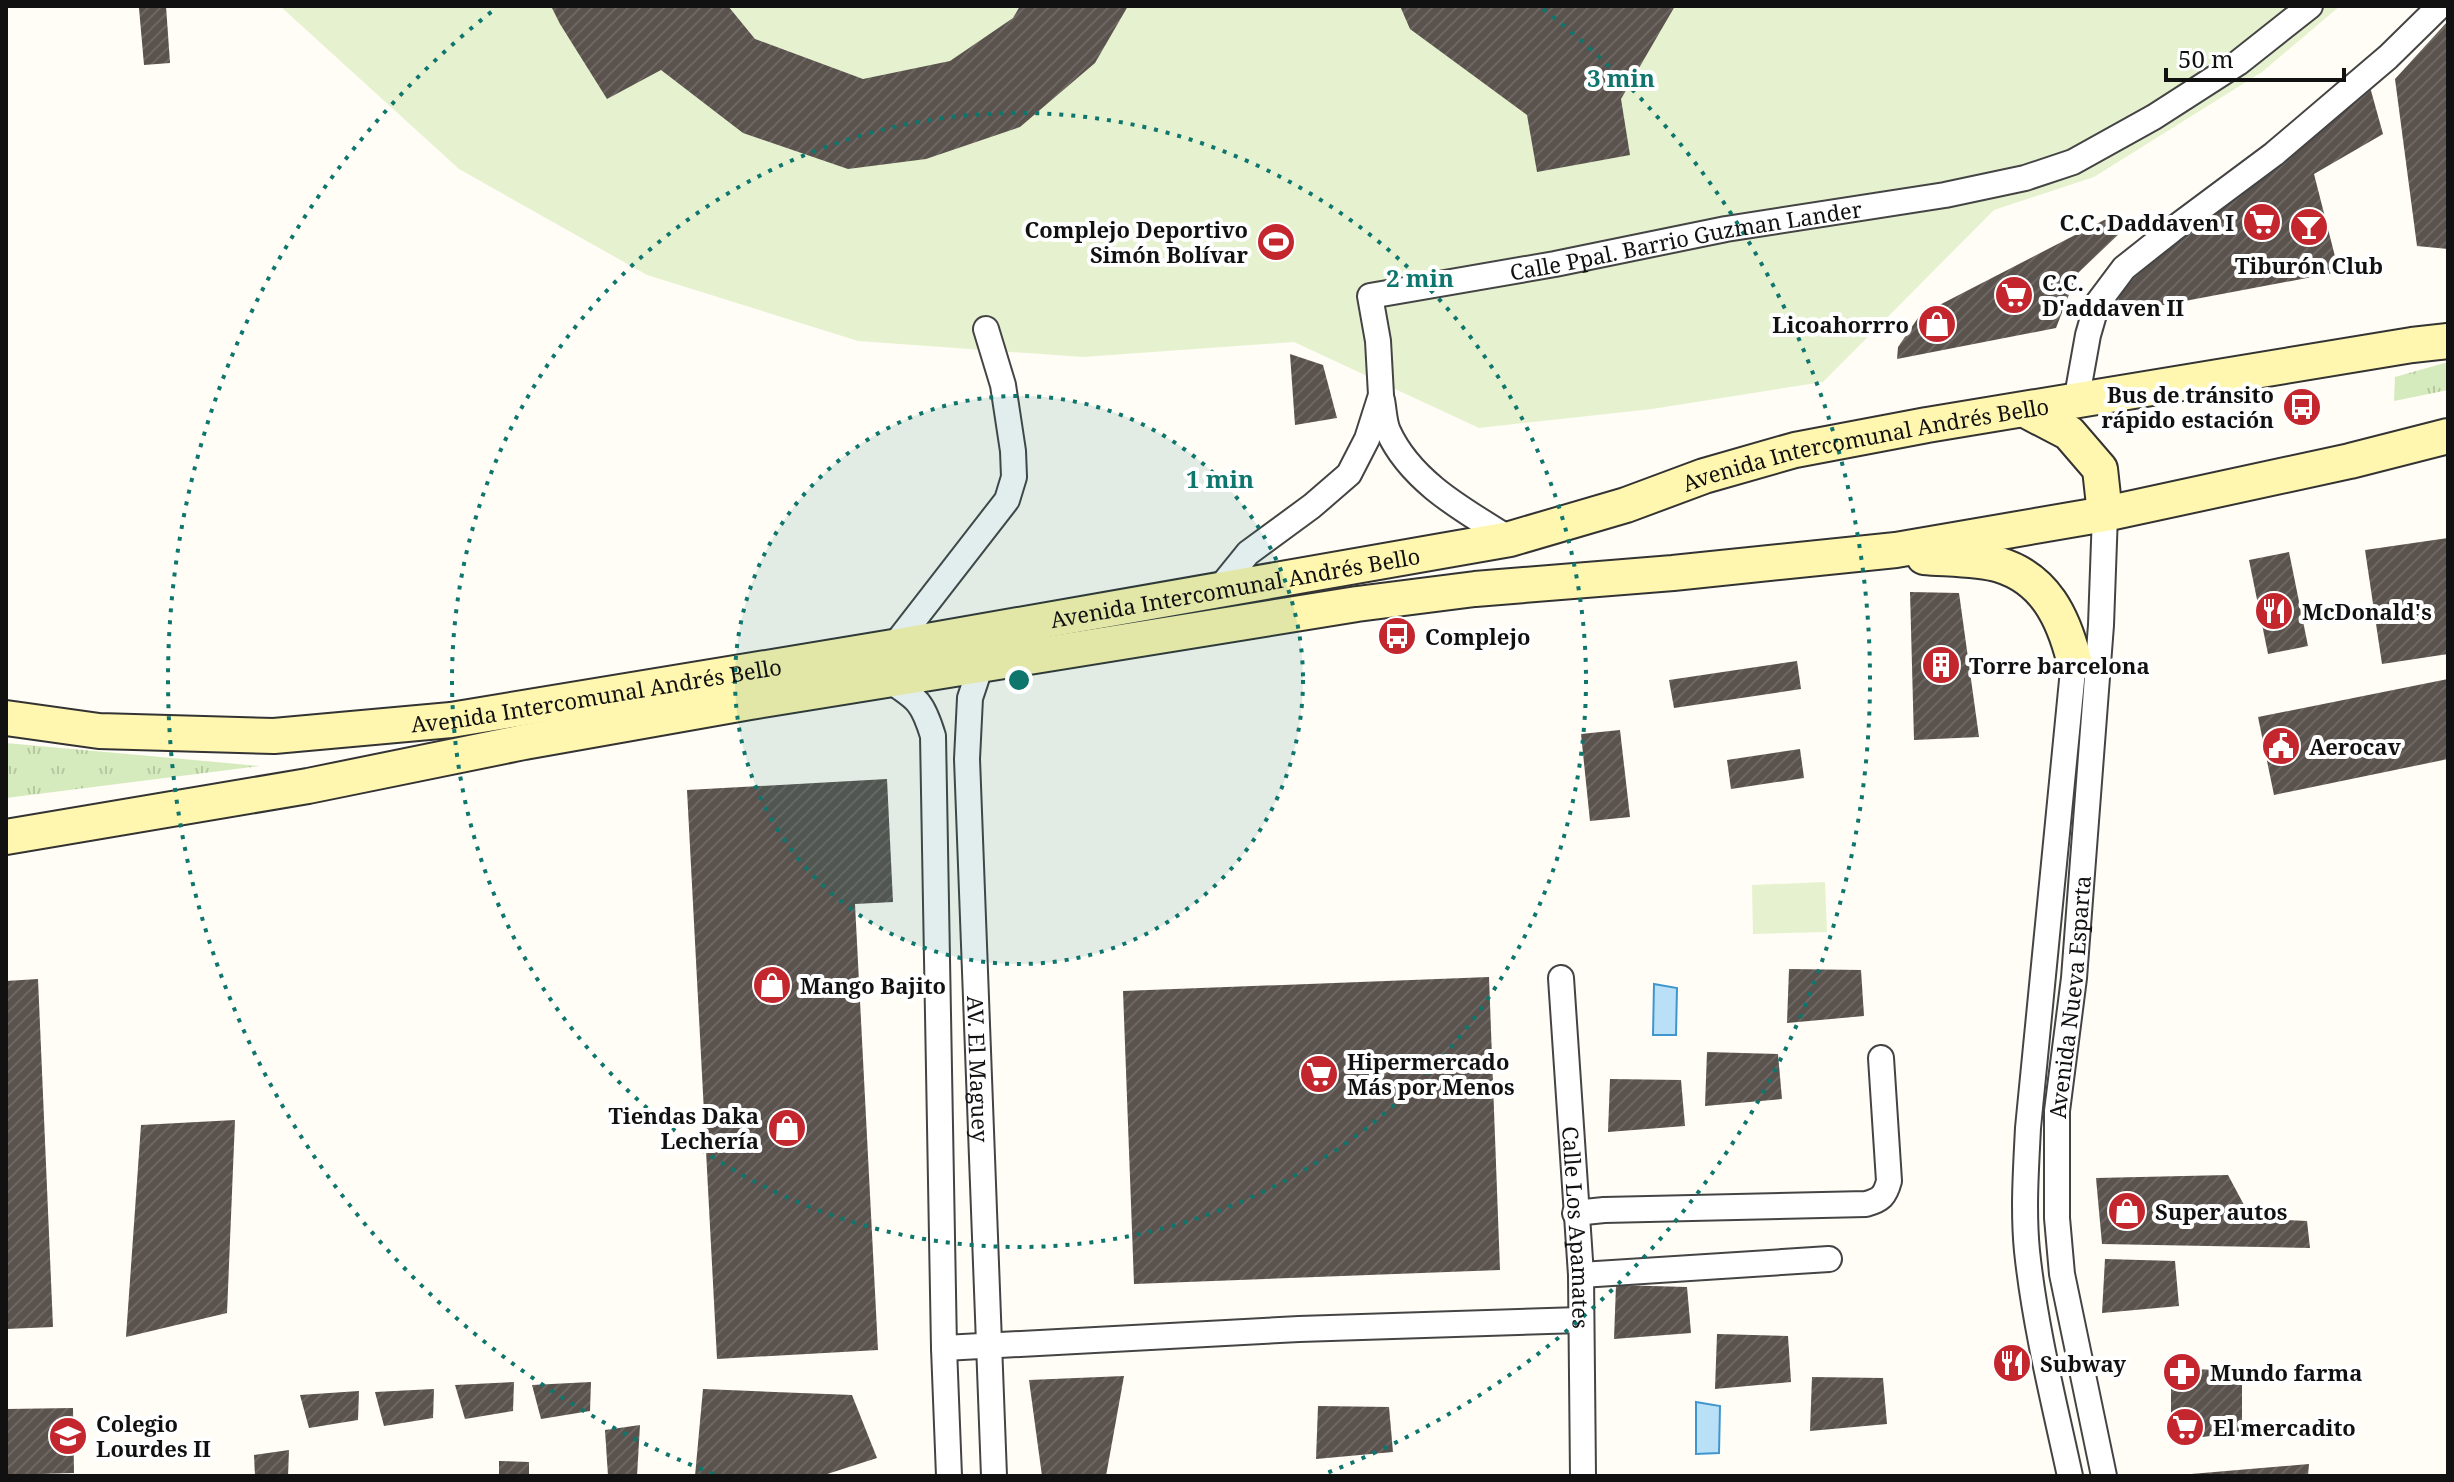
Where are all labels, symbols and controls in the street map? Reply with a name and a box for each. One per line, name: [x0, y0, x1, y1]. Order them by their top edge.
scale bar: [2166, 32, 2344, 82]
text: 50 m: [2178, 42, 2234, 75]
text: 3 min: [1587, 61, 1655, 94]
street label: Calle Ppal. Barrio Guzman Lander: [1507, 193, 1864, 287]
supermarket icon: C.C. Daddaven I: [2241, 201, 2283, 243]
bar icon: Tiburón Club: [2288, 206, 2330, 248]
place label: C.C. Daddaven I: [2059, 207, 2234, 237]
place label: Complejo Deportivo Simón Bolívar: [1025, 214, 1248, 269]
sports icon: Complejo Deportivo Simón Bolívar: [1255, 221, 1297, 263]
place label: Tiburón Club: [2235, 250, 2383, 280]
text: 2 min: [1386, 261, 1454, 294]
place label: C.C. D'addaven II: [2042, 267, 2184, 322]
supermarket icon: C.C. D'addaven II: [1993, 274, 2035, 316]
shop icon: Licoahorrro: [1916, 303, 1958, 345]
place label: Licoahorrro: [1772, 309, 1909, 339]
place label: Bus de tránsito rápido estación: [2101, 379, 2274, 434]
bus stop icon: Bus de tránsito rápido estación: [2281, 386, 2323, 428]
street label: Avenida Intercomunal Andrés Bello: [1678, 390, 2051, 498]
text: 1 min: [1186, 462, 1254, 495]
street label: Avenida Intercomunal Andrés Bello: [1048, 540, 1422, 634]
restaurant icon: McDonald's: [2253, 590, 2295, 632]
place label: McDonald's: [2302, 596, 2432, 626]
bus stop icon: Complejo: [1376, 615, 1418, 657]
place label: Complejo: [1425, 621, 1531, 651]
building icon: Torre barcelona: [1920, 644, 1962, 686]
place label: Torre barcelona: [1969, 650, 2150, 680]
street label: Avenida Intercomunal Andrés Bello: [410, 651, 784, 739]
centre of rings: [1005, 666, 1033, 694]
public building icon: Aerocav: [2260, 725, 2302, 767]
place label: Aerocav: [2309, 731, 2402, 761]
street label: Avenida Nueva Esparta: [2042, 874, 2097, 1119]
shop icon: Mango Bajito: [751, 964, 793, 1006]
place label: Mango Bajito: [800, 970, 946, 1000]
street label: AV. El Maguey: [961, 995, 996, 1143]
place label: Hipermercado Más por Menos: [1347, 1046, 1515, 1101]
supermarket icon: Hipermercado Más por Menos: [1298, 1053, 1340, 1095]
place label: Tiendas Daka Lechería: [609, 1100, 759, 1155]
shop icon: Tiendas Daka Lechería: [766, 1107, 808, 1149]
street label: Calle Los Apamates: [1556, 1125, 1597, 1329]
shop icon: Super autos: [2106, 1190, 2148, 1232]
place label: Super autos: [2155, 1196, 2287, 1226]
restaurant icon: Subway: [1991, 1342, 2033, 1384]
place label: Subway: [2040, 1348, 2126, 1378]
pharmacy icon: Mundo farma: [2161, 1351, 2203, 1393]
place label: Mundo farma: [2210, 1357, 2362, 1387]
supermarket icon: El mercadito: [2164, 1406, 2206, 1448]
place label: Colegio Lourdes II: [96, 1408, 211, 1463]
place label: El mercadito: [2213, 1412, 2356, 1442]
school or university icon: Colegio Lourdes II: [47, 1415, 89, 1457]

